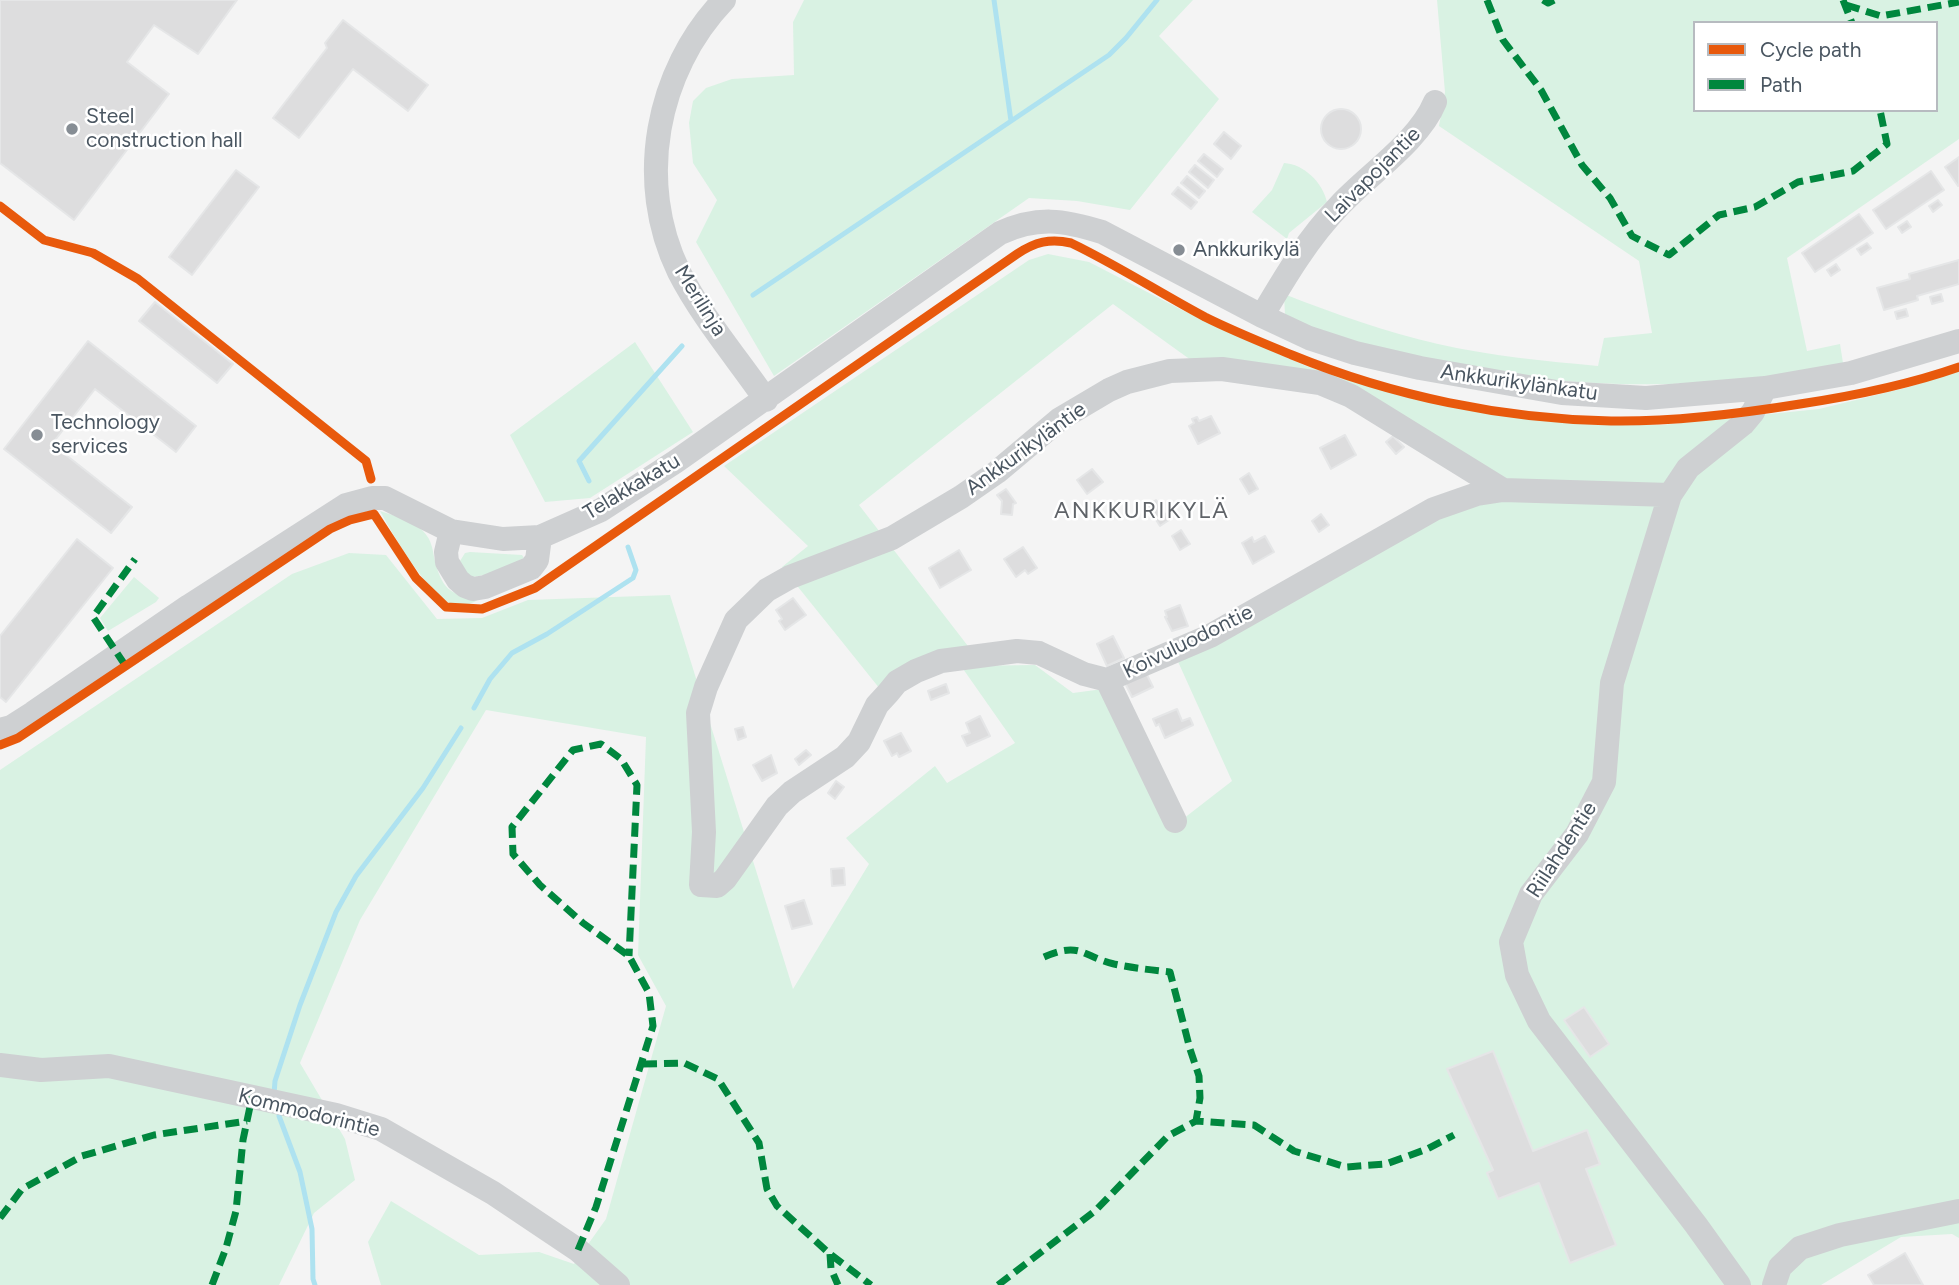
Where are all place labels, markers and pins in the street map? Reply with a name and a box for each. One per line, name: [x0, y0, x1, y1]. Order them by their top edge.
place label: Steel construction hall: [86, 104, 243, 154]
marker: Steel construction hall: [64, 121, 80, 137]
place label: Ankkurikylä: [1193, 237, 1300, 263]
marker: Ankkurikylä: [1171, 242, 1187, 258]
place label: Technology services: [51, 410, 160, 460]
marker: Technology services: [29, 427, 45, 443]

